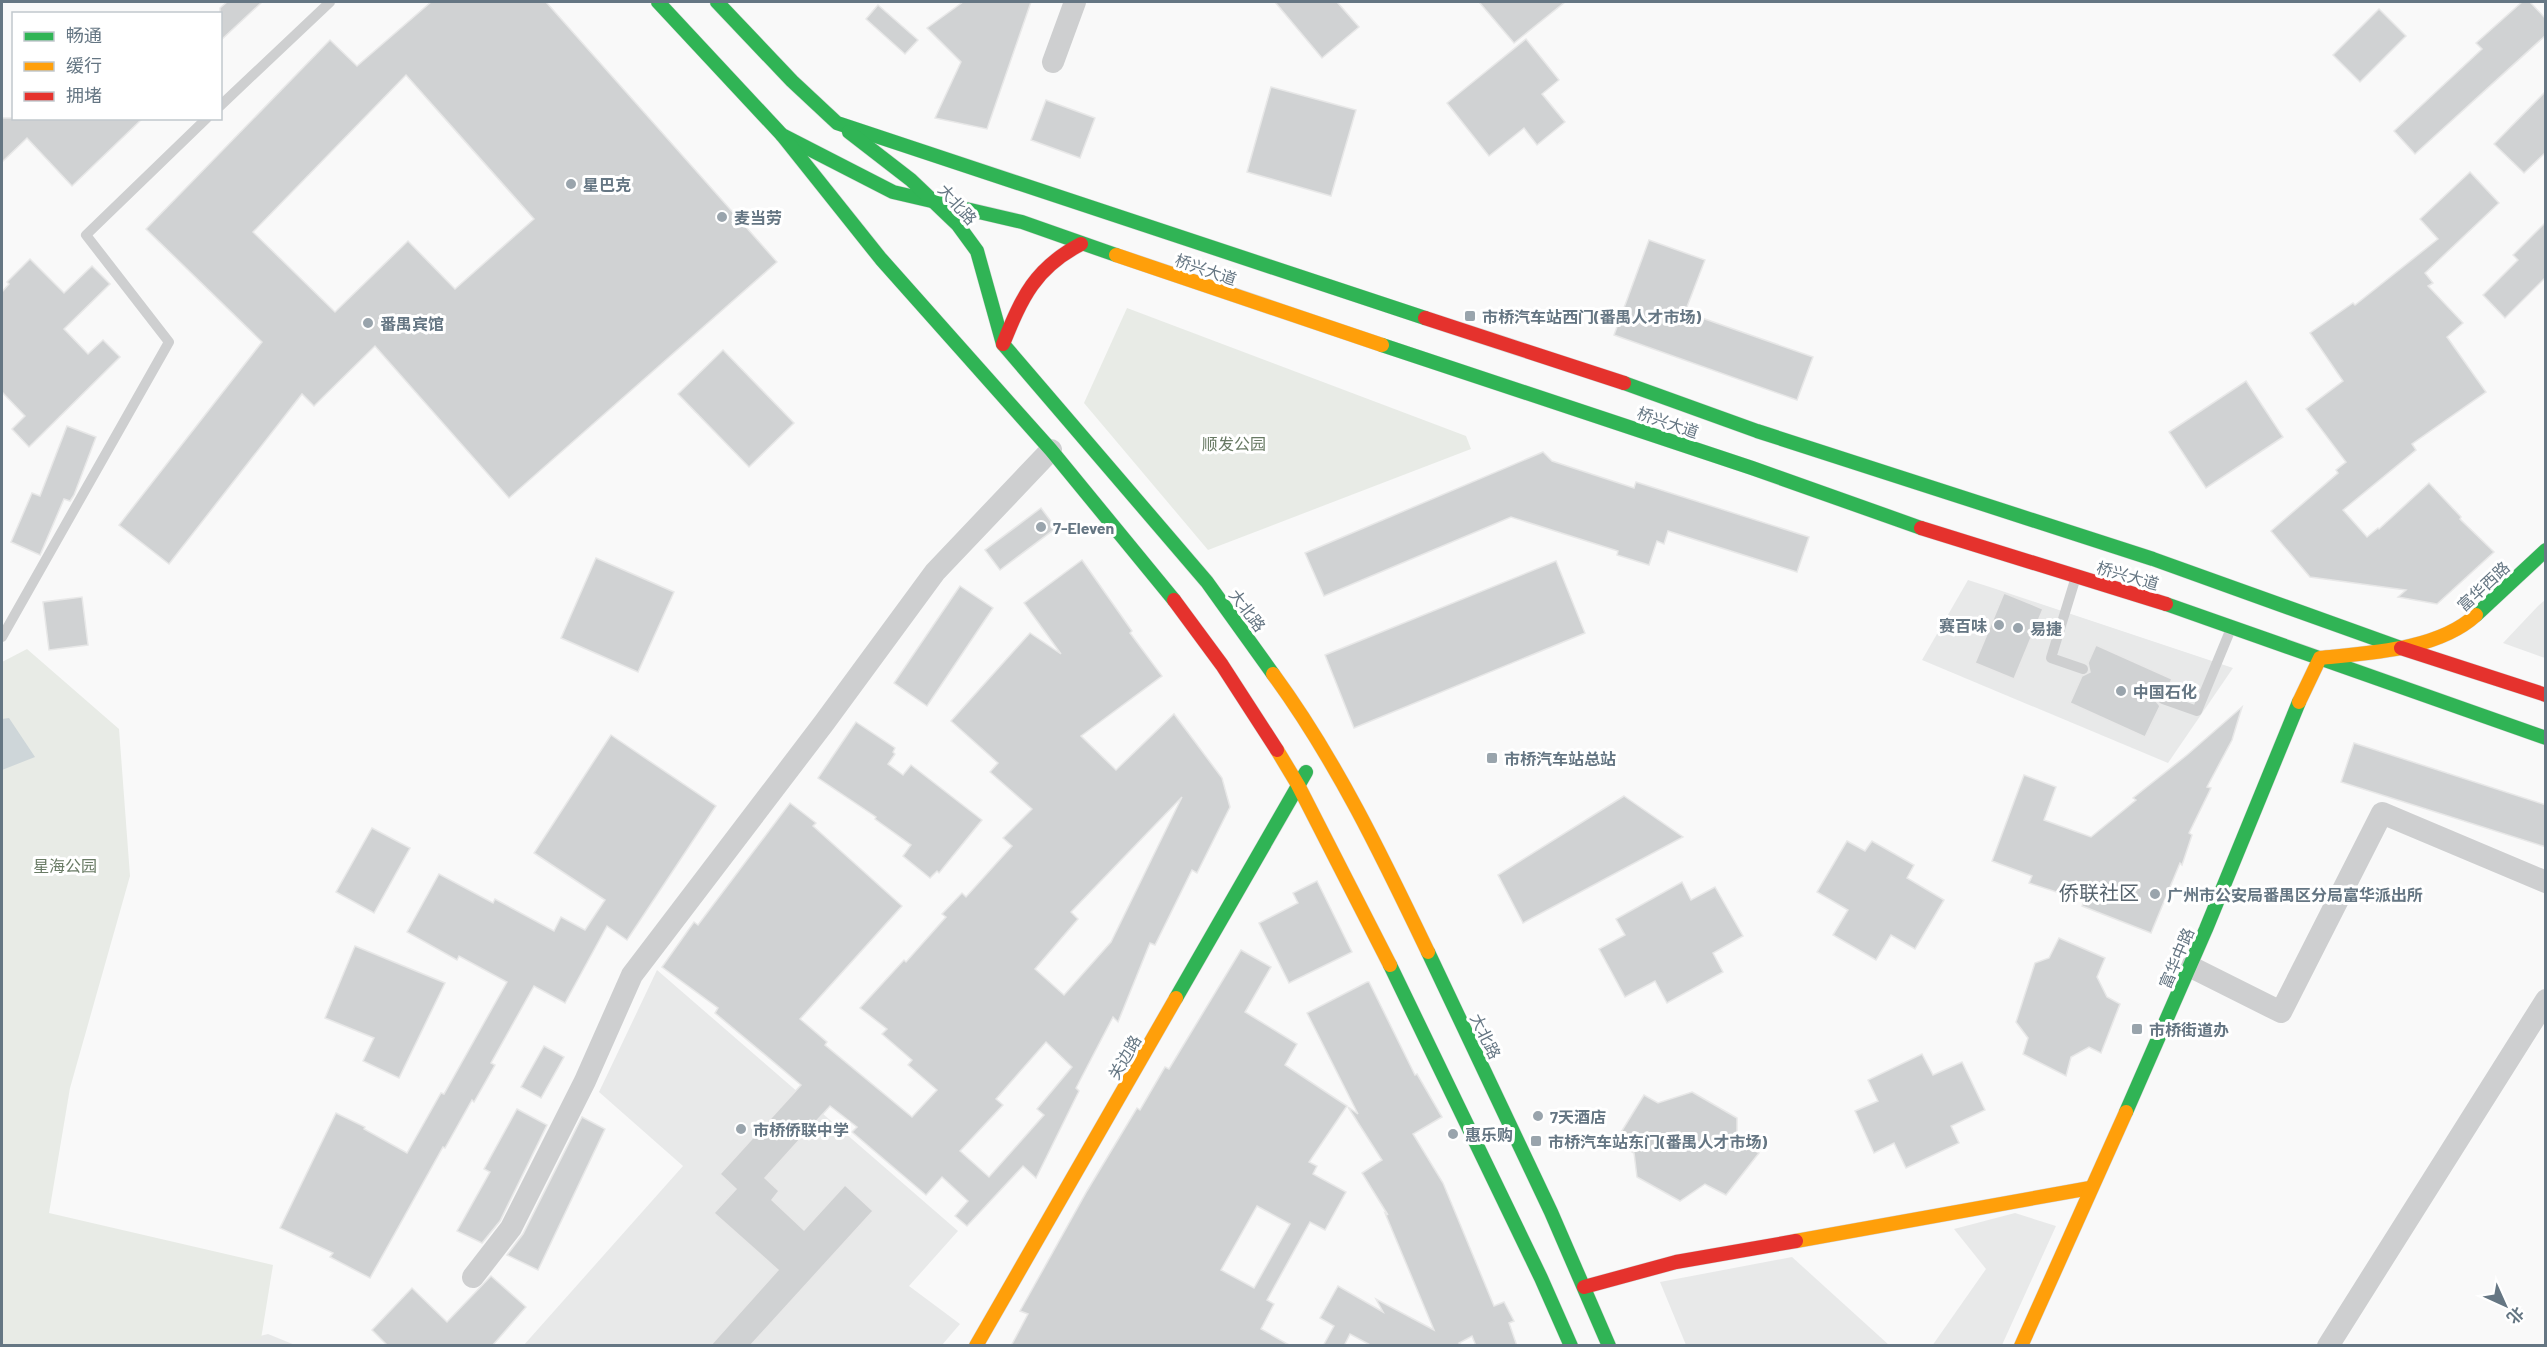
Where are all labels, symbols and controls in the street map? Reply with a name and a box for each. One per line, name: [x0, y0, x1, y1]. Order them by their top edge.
legend: [12, 12, 222, 120]
text: 畅通: [66, 24, 102, 46]
text: 缓行: [66, 54, 102, 76]
text: 拥堵: [66, 84, 102, 106]
place label: 星巴克: [583, 175, 631, 194]
marker: 星巴克: [564, 177, 578, 191]
street label: 大北路: [935, 180, 981, 228]
place label: 麦当劳: [734, 208, 782, 227]
marker: 麦当劳: [715, 210, 729, 224]
street label: 桥兴大道: [1173, 250, 1239, 288]
place label: 市桥汽车站西门(番禺人才市场): [1482, 307, 1702, 326]
marker: 市桥汽车站西门(番禺人才市场): [1463, 309, 1477, 323]
place label: 番禺宾馆: [380, 314, 444, 333]
marker: 番禺宾馆: [361, 316, 375, 330]
street label: 桥兴大道: [1635, 403, 1701, 441]
park label: 顺发公园: [1202, 434, 1266, 453]
place label: 7-Eleven: [1053, 518, 1114, 537]
marker: 7-Eleven: [1034, 520, 1048, 534]
street label: 桥兴大道: [2095, 557, 2161, 593]
street label: 富华西路: [2453, 557, 2513, 615]
street label: 大北路: [1226, 585, 1270, 635]
place label: 赛百味: [1939, 616, 1987, 635]
marker: 赛百味: [1992, 618, 2006, 632]
place label: 易捷: [2030, 619, 2062, 638]
marker: 易捷: [2011, 621, 2025, 635]
place label: 中国石化: [2133, 682, 2197, 701]
marker: 中国石化: [2114, 684, 2128, 698]
place label: 市桥汽车站总站: [1504, 749, 1616, 768]
marker: 市桥汽车站总站: [1485, 751, 1499, 765]
park label: 星海公园: [33, 856, 97, 875]
district label: 侨联社区: [2059, 880, 2139, 904]
place label: 广州市公安局番禺区分局富华派出所: [2167, 885, 2423, 904]
marker: 广州市公安局番禺区分局富华派出所: [2148, 887, 2162, 901]
street label: 富华中路: [2155, 925, 2197, 991]
street label: 大北路: [1467, 1010, 1505, 1062]
place label: 市桥街道办: [2149, 1020, 2229, 1039]
marker: 市桥街道办: [2130, 1022, 2144, 1036]
street label: 关边路: [1104, 1031, 1144, 1083]
place label: 7天酒店: [1550, 1107, 1606, 1126]
marker: 7天酒店: [1531, 1109, 1545, 1123]
place label: 市桥侨联中学: [753, 1120, 849, 1139]
marker: 市桥侨联中学: [734, 1122, 748, 1136]
place label: 惠乐购: [1465, 1125, 1513, 1144]
marker: 惠乐购: [1446, 1127, 1460, 1141]
place label: 市桥汽车站东门(番禺人才市场): [1548, 1132, 1768, 1151]
marker: 市桥汽车站东门(番禺人才市场): [1529, 1134, 1543, 1148]
north arrow: [2475, 1275, 2535, 1335]
text: 北: [2504, 1304, 2528, 1328]

